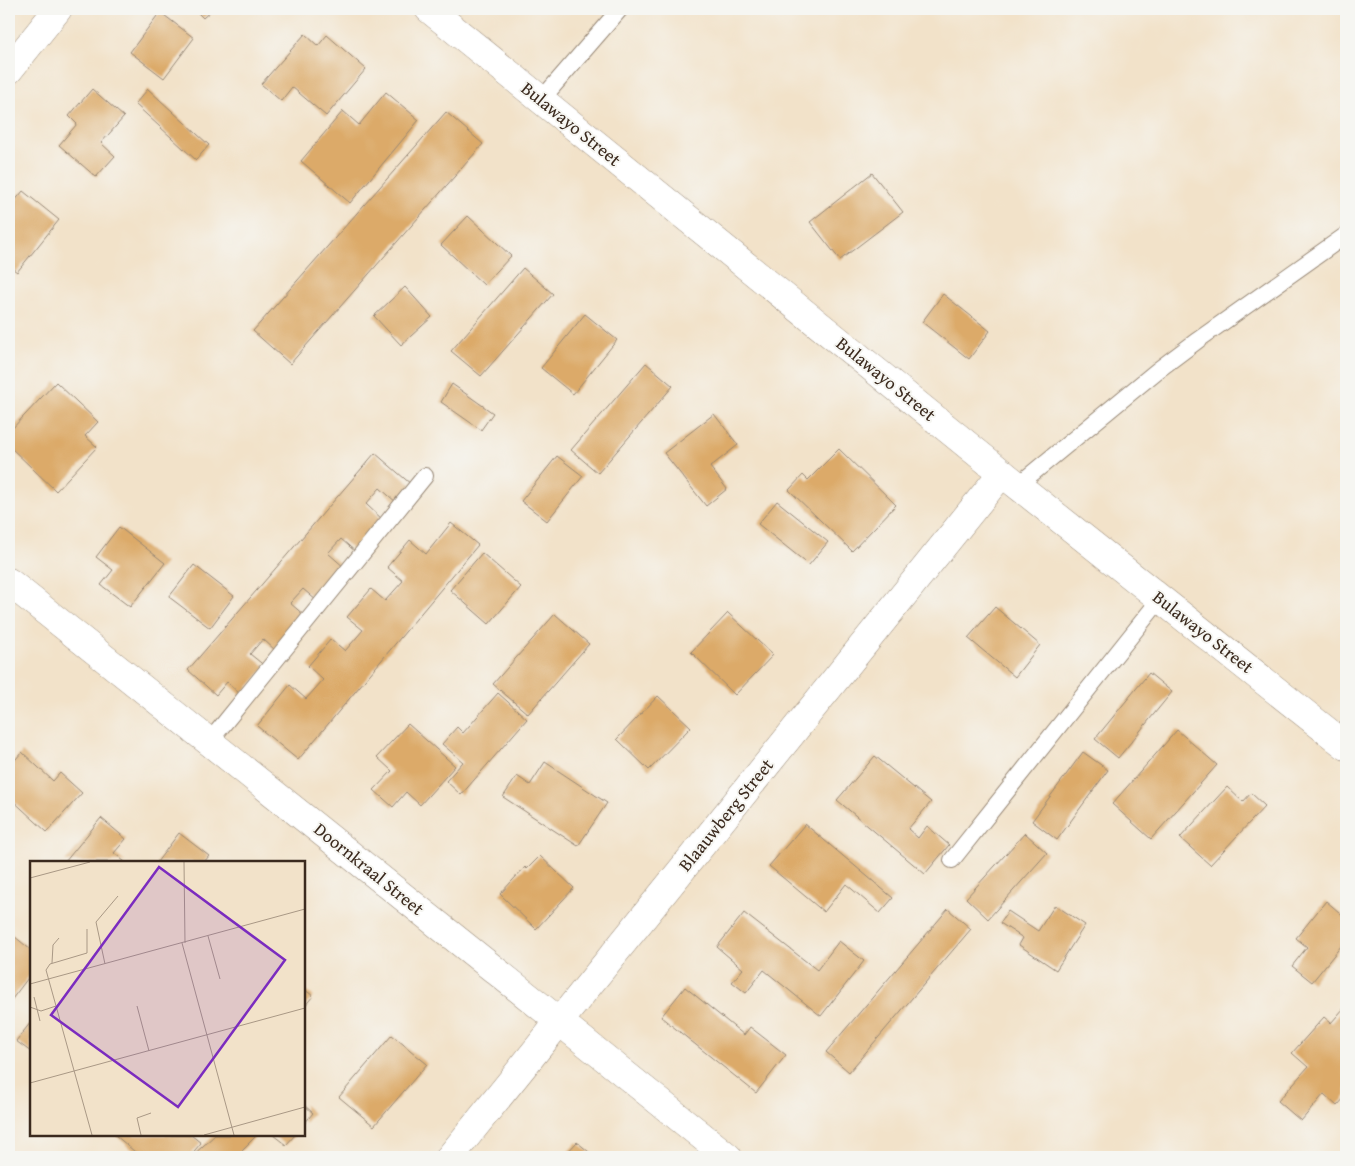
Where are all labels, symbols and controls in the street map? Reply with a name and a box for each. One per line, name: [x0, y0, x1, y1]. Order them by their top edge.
street label: Bulawayo Street: [516, 75, 628, 173]
street label: Bulawayo Street: [831, 330, 943, 428]
street label: Bulawayo Street: [1147, 584, 1260, 680]
street label: Blaauwberg Street: [672, 752, 780, 877]
street label: Doornkraal Street: [308, 816, 431, 922]
inset map: [30, 861, 305, 1136]

